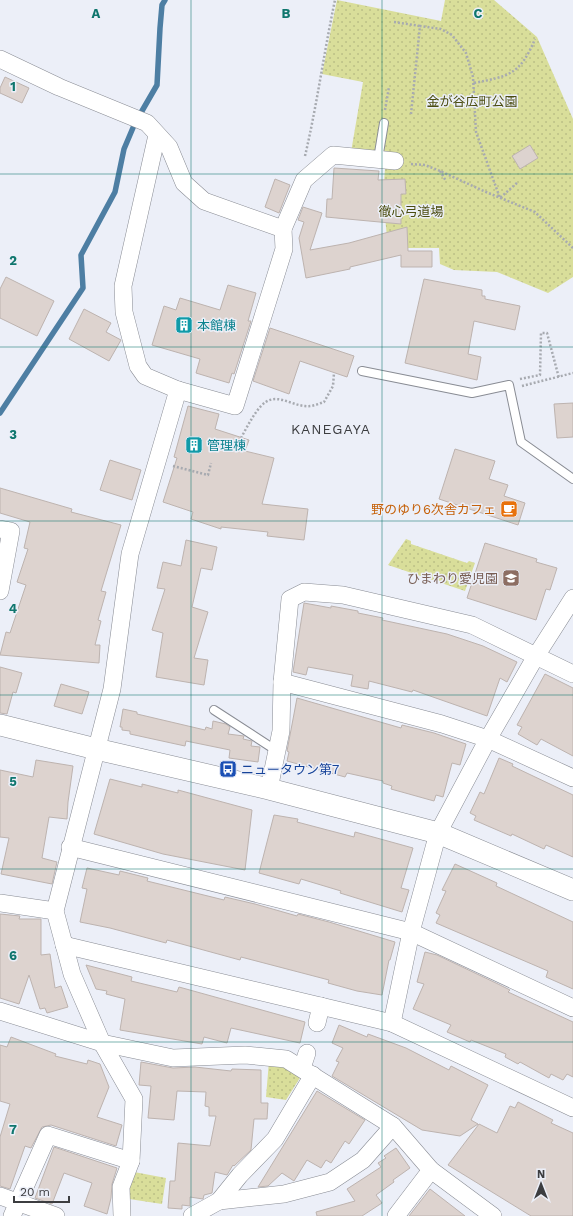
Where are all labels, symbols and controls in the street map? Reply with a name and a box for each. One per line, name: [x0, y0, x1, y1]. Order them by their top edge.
text: A: [92, 6, 101, 21]
text: B: [282, 6, 291, 21]
text: C: [474, 6, 483, 21]
text: 1: [10, 79, 16, 94]
park label: 金が谷広町公園: [426, 94, 518, 109]
park label: 徹心弓道場: [378, 204, 444, 219]
text: 2: [9, 253, 17, 268]
building icon: 本館棟: [174, 315, 194, 335]
place label: 本館棟: [197, 318, 236, 333]
district label: KANEGAYA: [291, 421, 371, 437]
text: 3: [9, 427, 17, 442]
building icon: 管理棟: [184, 435, 204, 455]
place label: 管理棟: [207, 438, 246, 453]
cafe icon: 野のゆり6次舎カフェ: [499, 499, 519, 519]
place label: 野のゆり6次舎カフェ: [371, 502, 496, 517]
school or university icon: ひまわり愛児園: [501, 568, 521, 588]
place label: ひまわり愛児園: [407, 571, 498, 586]
text: 4: [9, 601, 18, 616]
bus stop icon: ニュータウン第7: [218, 759, 238, 779]
place label: ニュータウン第7: [241, 762, 339, 777]
text: 5: [9, 774, 17, 789]
text: 6: [9, 948, 17, 963]
text: 7: [9, 1122, 17, 1137]
north arrow: [521, 1164, 561, 1204]
text: N: [537, 1168, 545, 1181]
scale bar: [14, 1178, 69, 1204]
text: 20 m: [20, 1185, 50, 1199]

